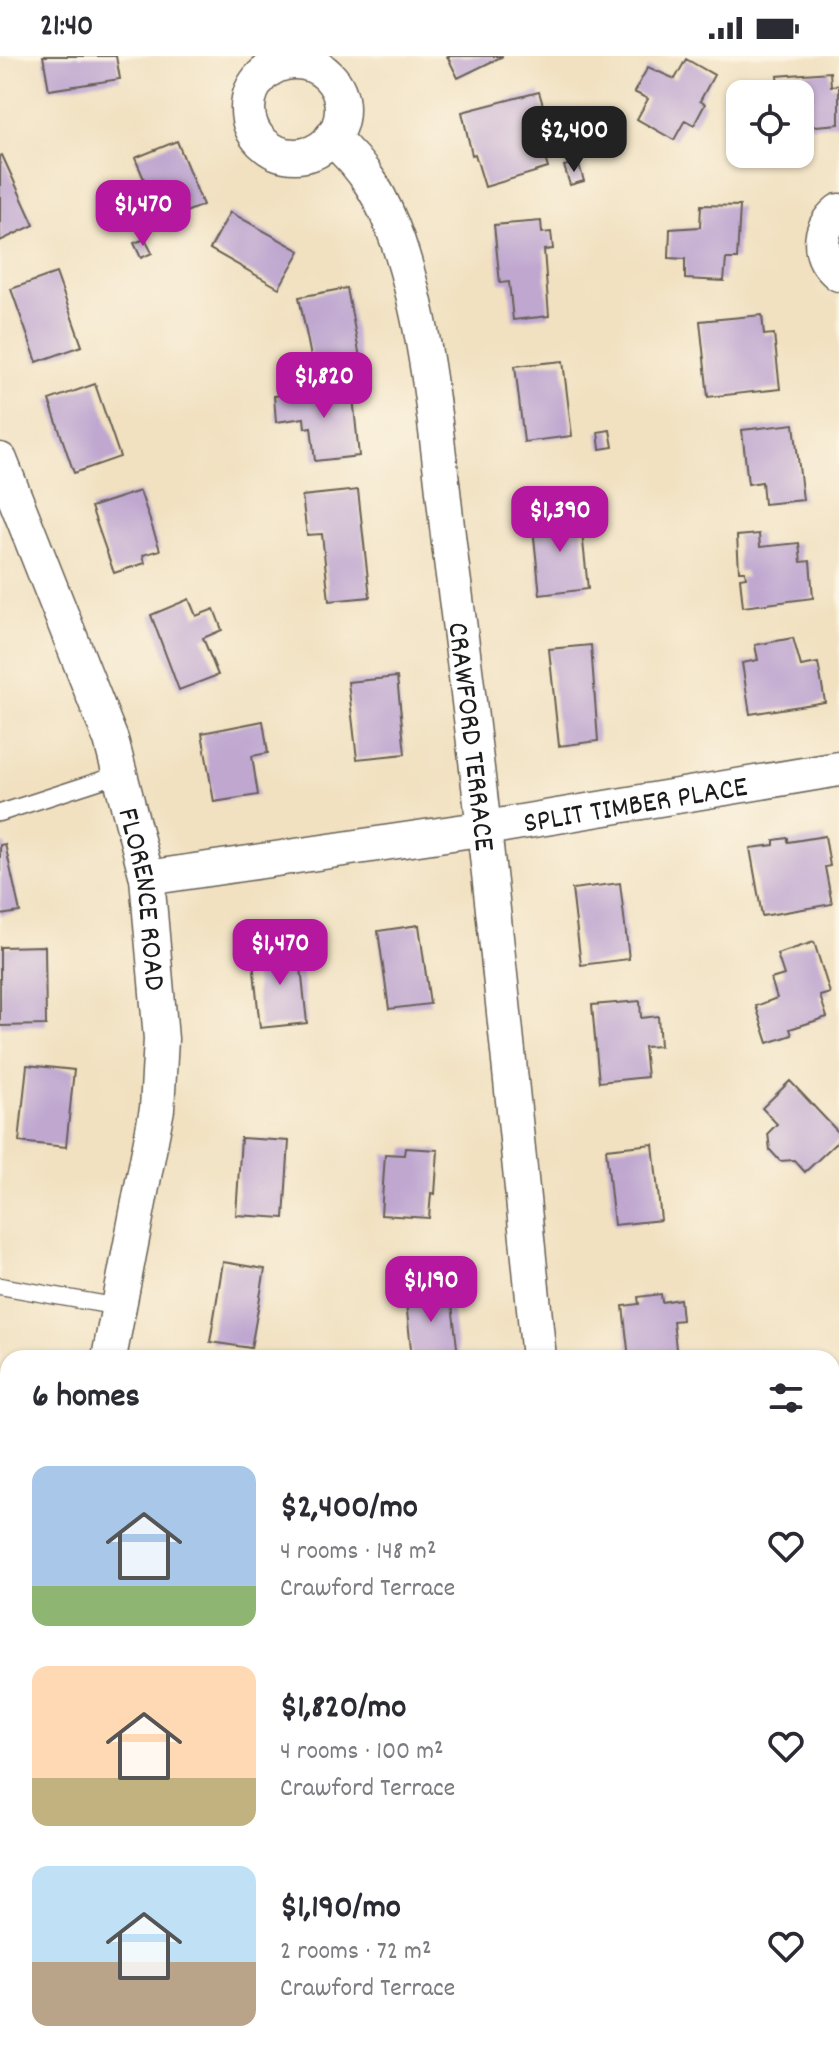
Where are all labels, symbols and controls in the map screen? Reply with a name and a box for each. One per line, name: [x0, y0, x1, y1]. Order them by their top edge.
text: 21:40: [40, 7, 93, 50]
map controls: [726, 80, 814, 168]
button: locate: [726, 80, 814, 168]
pin: $2,400: [509, 106, 639, 174]
text: $2,400: [540, 113, 608, 150]
pin: $1,470: [78, 180, 208, 248]
text: $1,470: [114, 187, 172, 224]
pin: $1,820: [259, 352, 389, 420]
text: $1,820: [294, 359, 354, 396]
pin: $1,390: [495, 486, 625, 554]
text: $1,390: [529, 493, 591, 530]
street label: CRAWFORD TERRACE: [433, 620, 503, 854]
street label: SPLIT TIMBER PLACE: [521, 768, 752, 847]
street label: FLORENCE ROAD: [104, 804, 174, 993]
pin: $1,470: [215, 919, 345, 987]
text: $1,470: [251, 926, 309, 963]
pin: $1,190: [366, 1256, 496, 1324]
text: $1,190: [403, 1263, 459, 1300]
text: 6 homes: [32, 1374, 140, 1423]
icon: filters: [764, 1376, 808, 1420]
text: $2,400/mo: [280, 1485, 418, 1534]
icon: home: [96, 1498, 192, 1594]
icon: heart: [764, 1524, 808, 1568]
text: 4 rooms · 148 m²: [280, 1534, 436, 1571]
text: Crawford Terrace: [280, 1571, 455, 1608]
text: $1,820/mo: [280, 1685, 406, 1734]
icon: home: [96, 1698, 192, 1794]
icon: heart: [764, 1724, 808, 1768]
text: 4 rooms · 100 m²: [280, 1734, 444, 1771]
text: Crawford Terrace: [280, 1771, 455, 1808]
text: $1,190/mo: [280, 1885, 401, 1934]
icon: home: [96, 1898, 192, 1994]
icon: heart: [764, 1924, 808, 1968]
text: 2 rooms · 72 m²: [280, 1934, 431, 1971]
text: Crawford Terrace: [280, 1971, 455, 2008]

